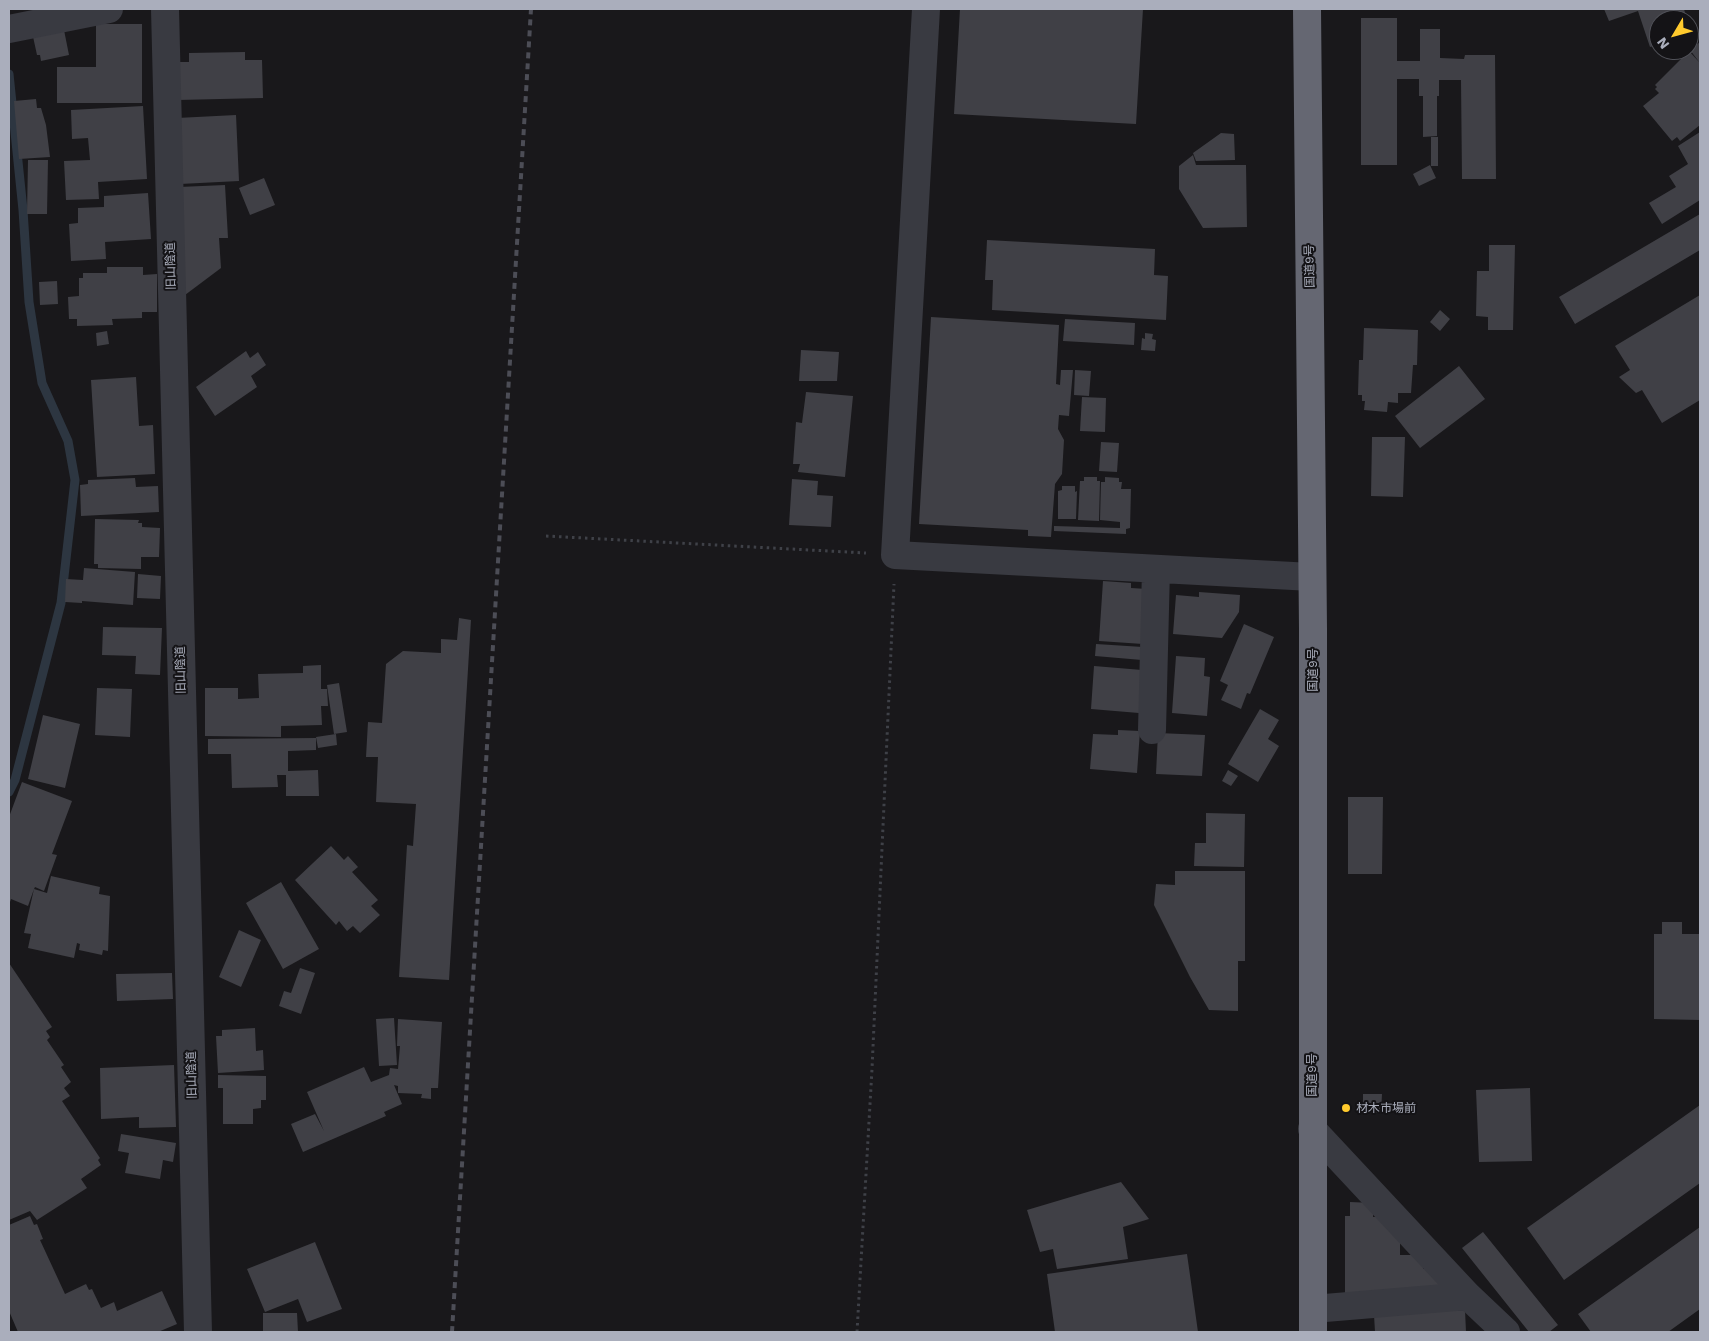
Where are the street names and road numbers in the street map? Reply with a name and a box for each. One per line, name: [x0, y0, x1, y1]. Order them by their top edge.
street label: 旧山陰道: [163, 242, 179, 290]
street label: 国道9号: [1302, 244, 1318, 288]
street label: 旧山陰道: [173, 646, 189, 694]
street label: 国道9号: [1306, 648, 1320, 692]
street label: 旧山陰道: [184, 1051, 200, 1099]
street label: 国道9号: [1305, 1053, 1319, 1097]

